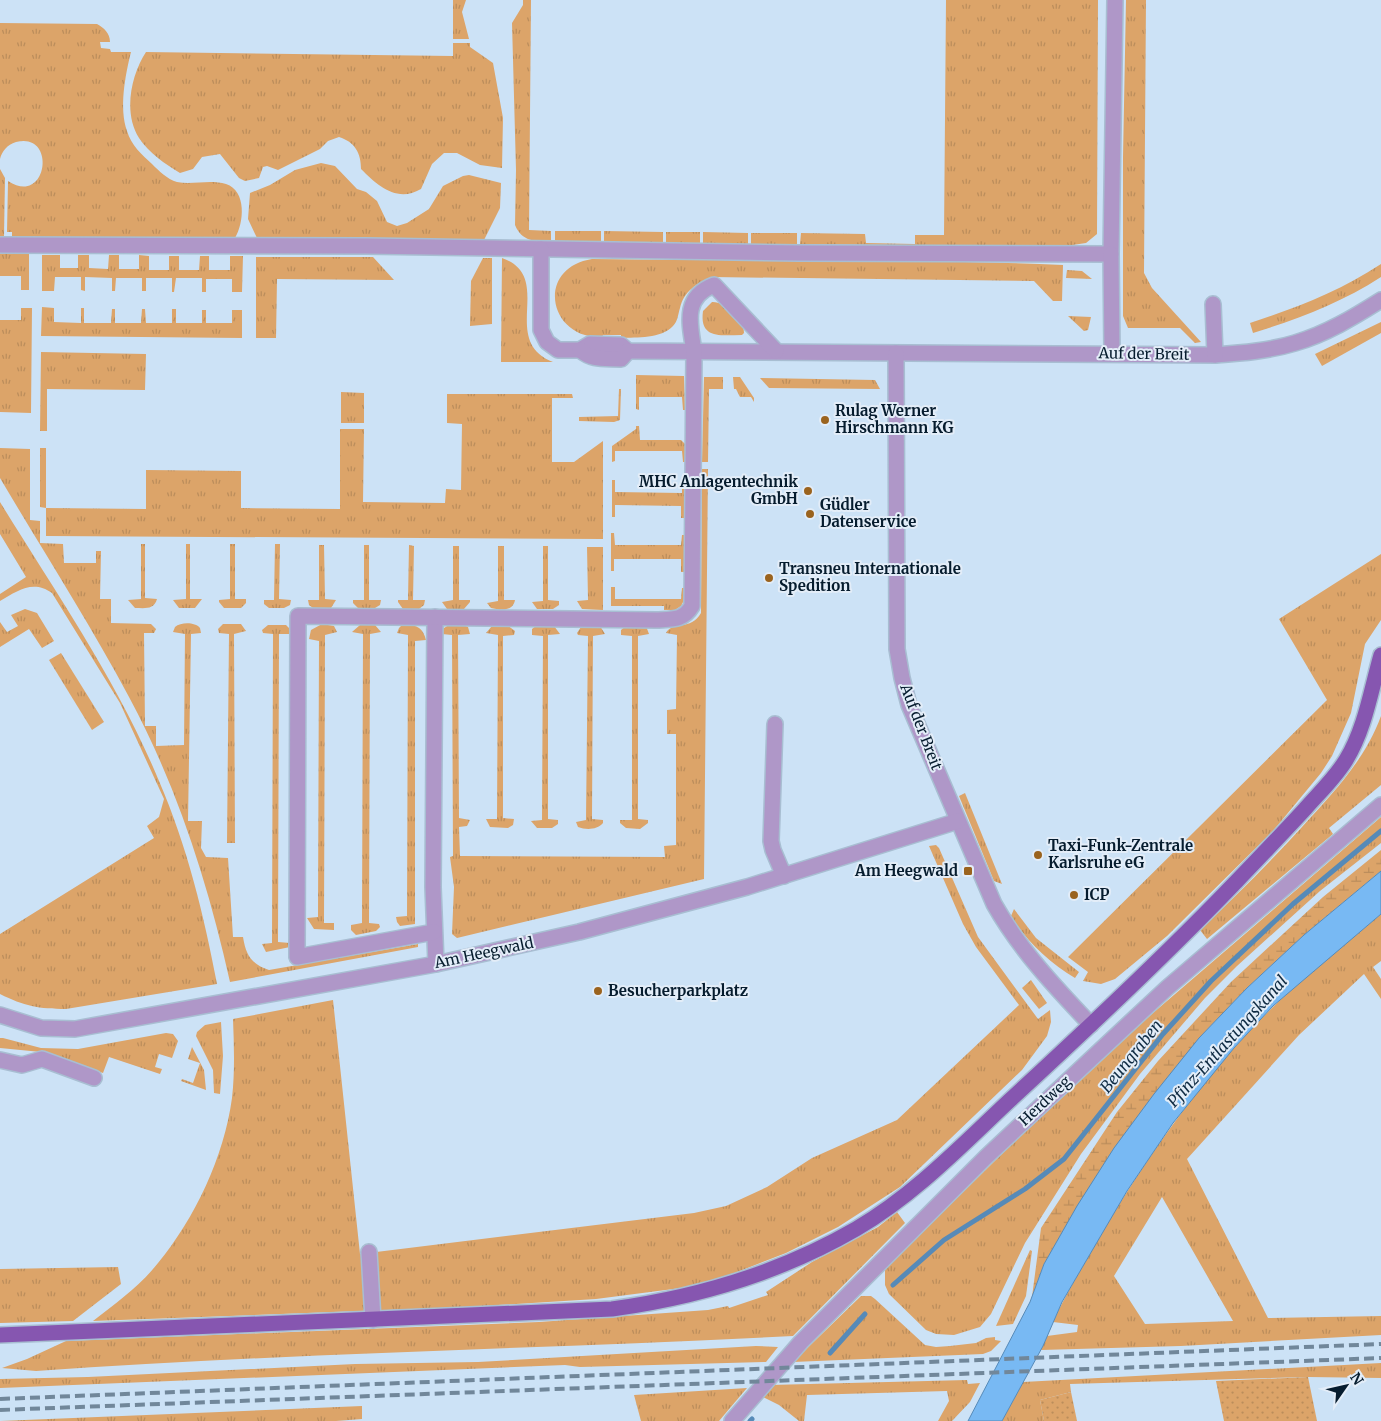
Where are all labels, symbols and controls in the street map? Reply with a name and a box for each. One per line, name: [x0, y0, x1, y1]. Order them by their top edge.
street label: Auf der Breit: [1097, 343, 1190, 364]
place label: Rulag Werner Hirschmann KG: [835, 401, 953, 437]
marker: Rulag Werner Hirschmann KG: [819, 414, 831, 426]
place label: MHC Anlagentechnik GmbH: [639, 472, 798, 508]
marker: MHC Anlagentechnik GmbH: [802, 485, 814, 497]
place label: Güdler Datenservice: [820, 495, 916, 531]
marker: Güdler Datenservice: [804, 508, 816, 520]
place label: Transneu Internationale Spedition: [779, 559, 961, 595]
marker: Transneu Internationale Spedition: [763, 572, 775, 584]
street label: Auf der Breit: [896, 680, 947, 773]
place label: Taxi-Funk-Zentrale Karlsruhe eG: [1048, 836, 1193, 872]
marker: Taxi-Funk-Zentrale Karlsruhe eG: [1032, 849, 1044, 861]
place label: Am Heegwald: [854, 861, 958, 880]
marker: Am Heegwald: [962, 865, 974, 877]
place label: ICP: [1084, 885, 1110, 904]
marker: ICP: [1068, 889, 1080, 901]
street label: Am Heegwald: [432, 933, 535, 972]
water label: Pfinz-Entlastungskanal: [1163, 971, 1292, 1111]
place label: Besucherparkplatz: [608, 981, 748, 1000]
marker: Besucherparkplatz: [592, 985, 604, 997]
water label: Beungraben: [1095, 1015, 1167, 1097]
street label: Herdweg: [1015, 1072, 1075, 1130]
north arrow: [1321, 1361, 1371, 1411]
text: N: [1346, 1369, 1367, 1388]

